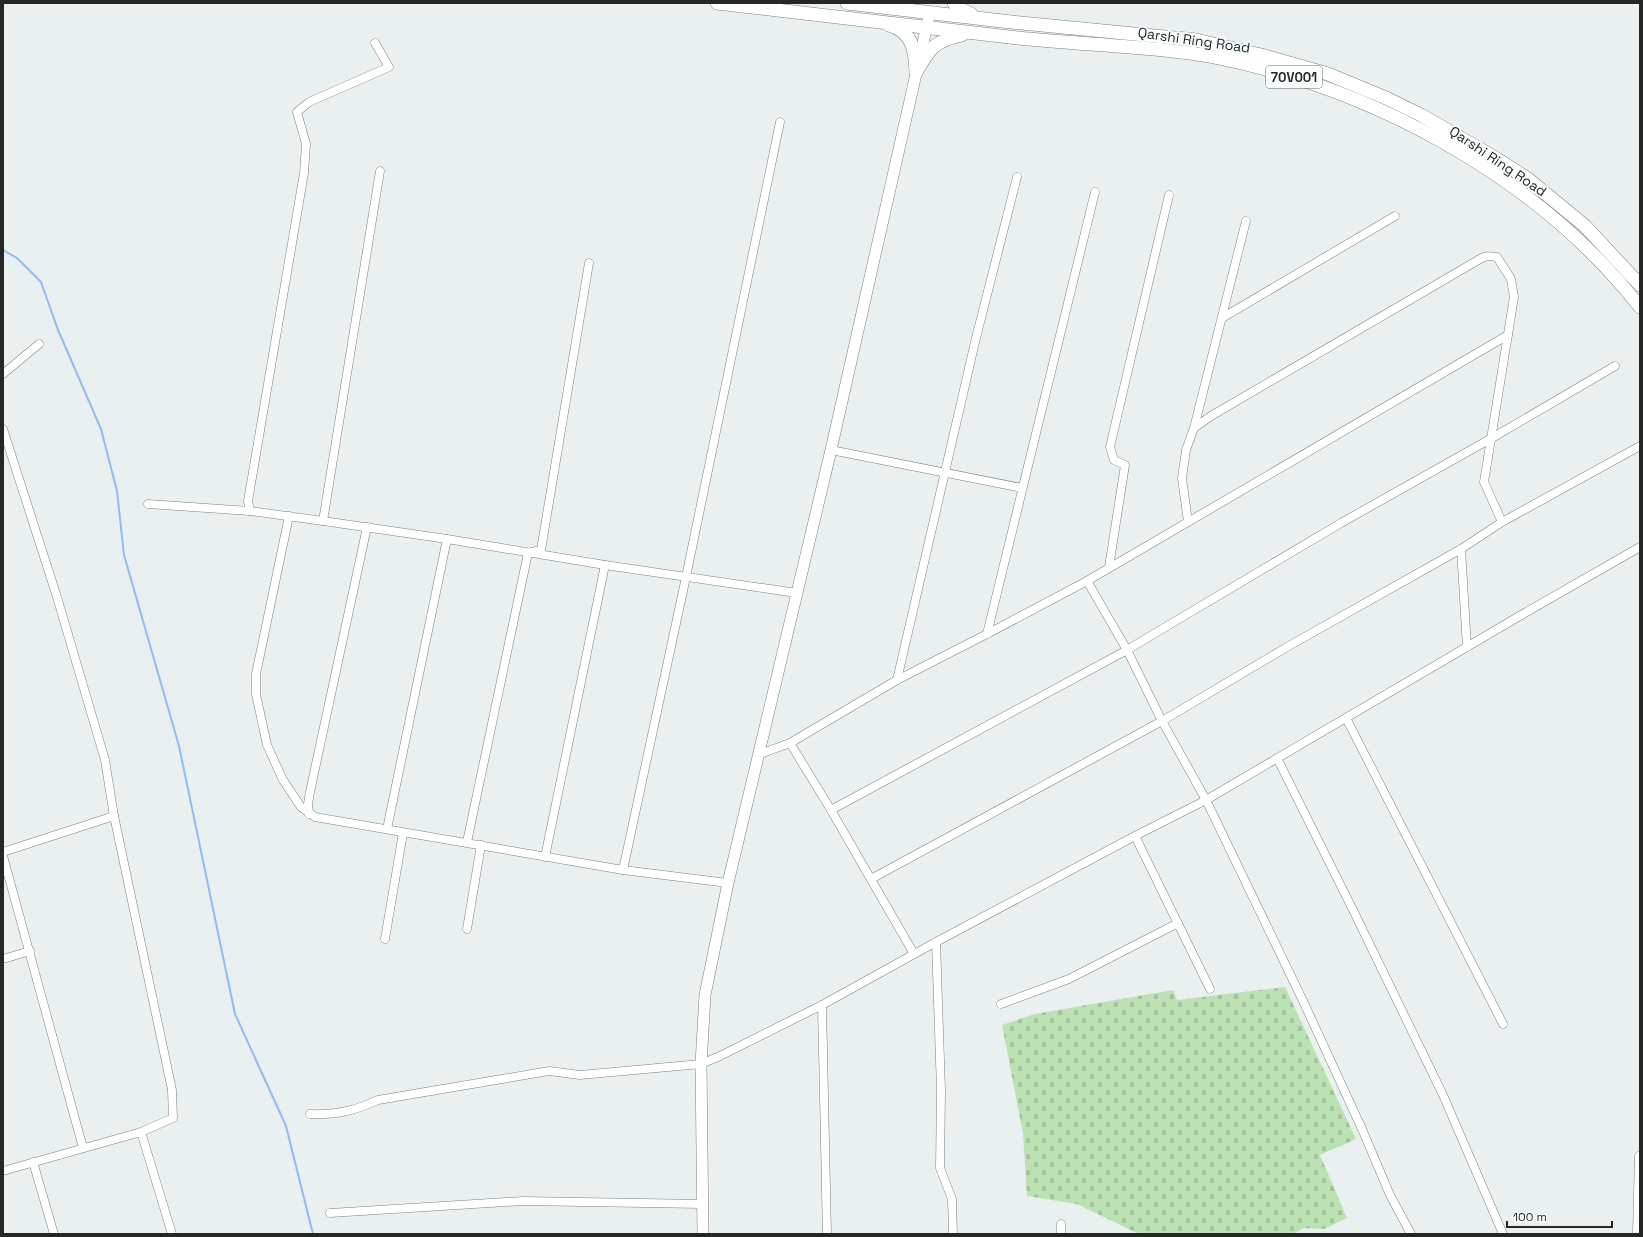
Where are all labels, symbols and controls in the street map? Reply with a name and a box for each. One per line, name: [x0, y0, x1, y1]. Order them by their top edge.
street label: Qarshi Ring Road: [1137, 23, 1251, 57]
road number: 70V001: [1266, 66, 1322, 88]
street label: Qarshi Ring Road: [1446, 122, 1550, 200]
scale bar: [1507, 1203, 1612, 1229]
text: 100 m: [1513, 1209, 1547, 1225]

